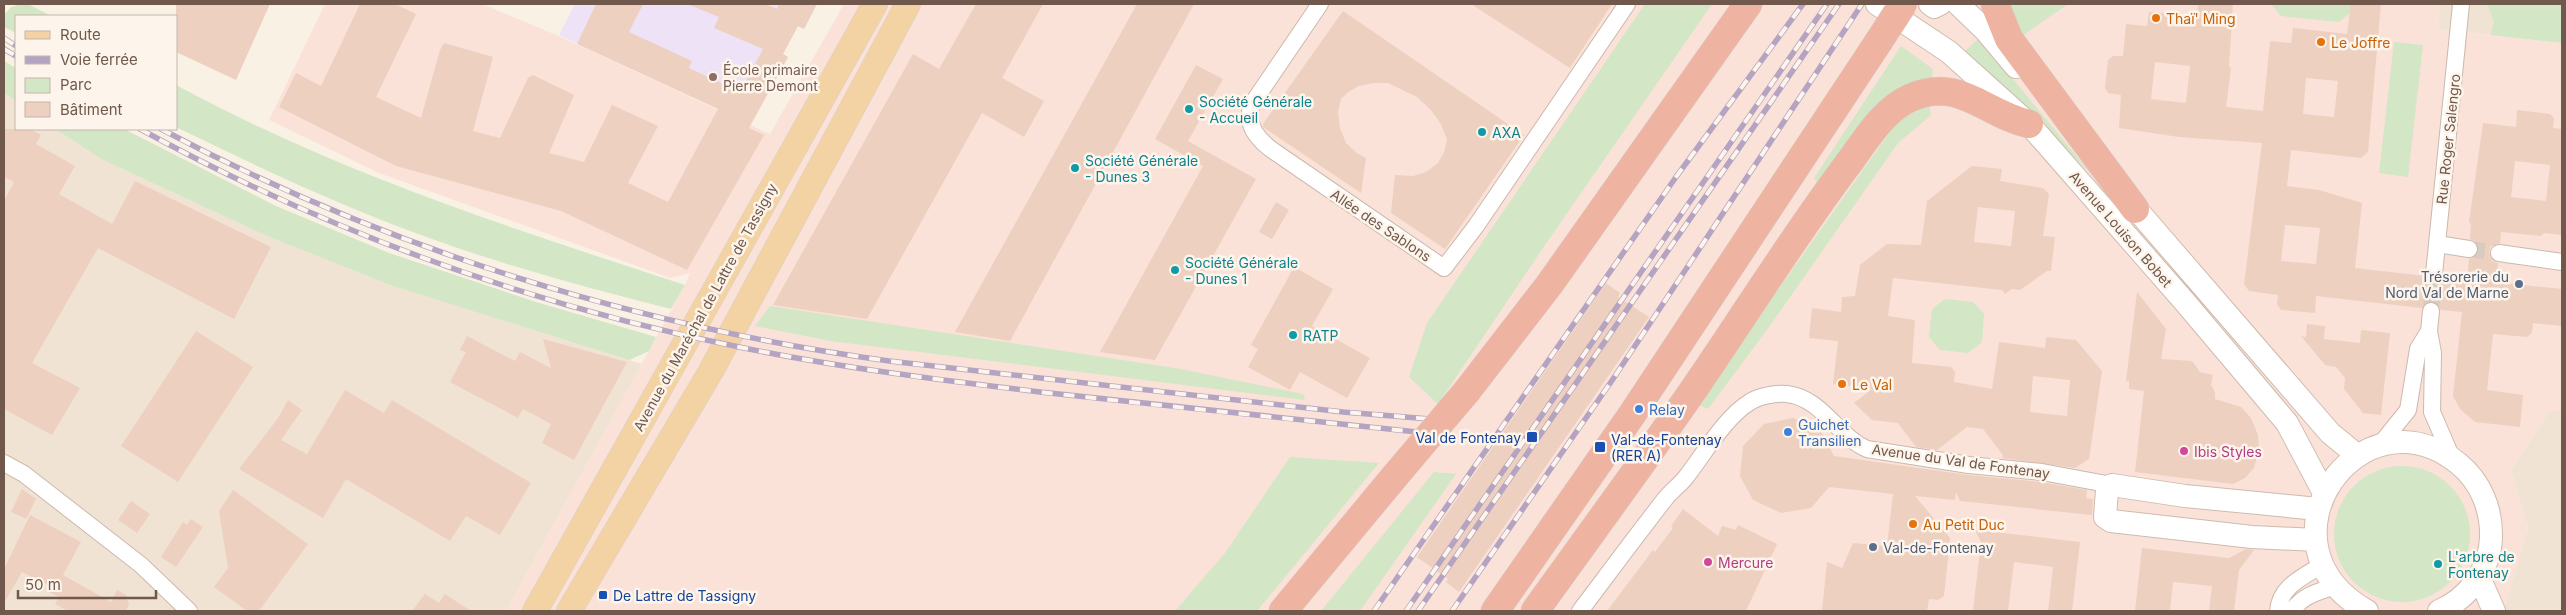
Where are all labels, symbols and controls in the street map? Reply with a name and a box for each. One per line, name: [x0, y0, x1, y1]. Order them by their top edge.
place label: Thaï' Ming: [2166, 10, 2236, 27]
marker: Thaï' Ming: [2150, 12, 2162, 24]
legend: [15, 15, 178, 130]
text: Route: [60, 25, 101, 44]
place label: Le Joffre: [2331, 34, 2390, 51]
marker: Le Joffre: [2315, 36, 2327, 48]
text: Voie ferrée: [60, 50, 138, 69]
place label: École primaire Pierre Demont: [723, 61, 818, 94]
marker: École primaire Pierre Demont: [707, 71, 719, 83]
street label: Rue Roger Salengro: [2433, 73, 2463, 205]
text: Parc: [60, 75, 92, 94]
place label: Société Générale - Accueil: [1199, 93, 1312, 126]
text: Bâtiment: [60, 100, 123, 119]
marker: Société Générale - Accueil: [1183, 103, 1195, 115]
place label: AXA: [1492, 124, 1521, 141]
marker: AXA: [1476, 126, 1488, 138]
place label: Société Générale - Dunes 3: [1085, 152, 1198, 185]
marker: Société Générale - Dunes 3: [1069, 162, 1081, 174]
street label: Avenue Louison Bobet: [2066, 168, 2176, 291]
street label: Avenue du Maréchal de Lattre de Tassigny: [630, 180, 781, 434]
street label: Allée des Sablons: [1327, 185, 1435, 265]
place label: Société Générale - Dunes 1: [1185, 254, 1298, 287]
marker: Société Générale - Dunes 1: [1169, 264, 1181, 276]
place label: Trésorerie du Nord Val de Marne: [2385, 268, 2509, 301]
marker: Trésorerie du Nord Val de Marne: [2513, 278, 2525, 290]
place label: RATP: [1303, 327, 1339, 344]
marker: RATP: [1287, 329, 1299, 341]
place label: Le Val: [1852, 376, 1892, 393]
marker: Le Val: [1836, 378, 1848, 390]
place label: Relay: [1649, 401, 1685, 418]
marker: Relay: [1633, 403, 1645, 415]
place label: Guichet Transilien: [1798, 416, 1862, 449]
marker: Guichet Transilien: [1782, 426, 1794, 438]
place label: Val de Fontenay: [1415, 429, 1521, 446]
marker: Val de Fontenay: [1525, 430, 1539, 444]
place label: Val-de-Fontenay (RER A): [1611, 431, 1722, 464]
marker: Val-de-Fontenay (RER A): [1593, 440, 1607, 454]
street label: Avenue du Val de Fontenay: [1871, 440, 2051, 482]
place label: Ibis Styles: [2194, 443, 2262, 460]
marker: Ibis Styles: [2178, 445, 2190, 457]
place label: Au Petit Duc: [1923, 516, 2005, 533]
marker: Au Petit Duc: [1907, 518, 1919, 530]
place label: Val-de-Fontenay: [1883, 539, 1994, 556]
marker: Val-de-Fontenay: [1867, 541, 1879, 553]
place label: L'arbre de Fontenay: [2448, 548, 2515, 581]
place label: Mercure: [1718, 554, 1773, 571]
marker: Mercure: [1702, 556, 1714, 568]
marker: L'arbre de Fontenay: [2432, 558, 2444, 570]
scale bar: [18, 568, 155, 600]
text: 50 m: [25, 575, 61, 594]
place label: De Lattre de Tassigny: [613, 587, 756, 604]
marker: De Lattre de Tassigny: [597, 589, 609, 601]

